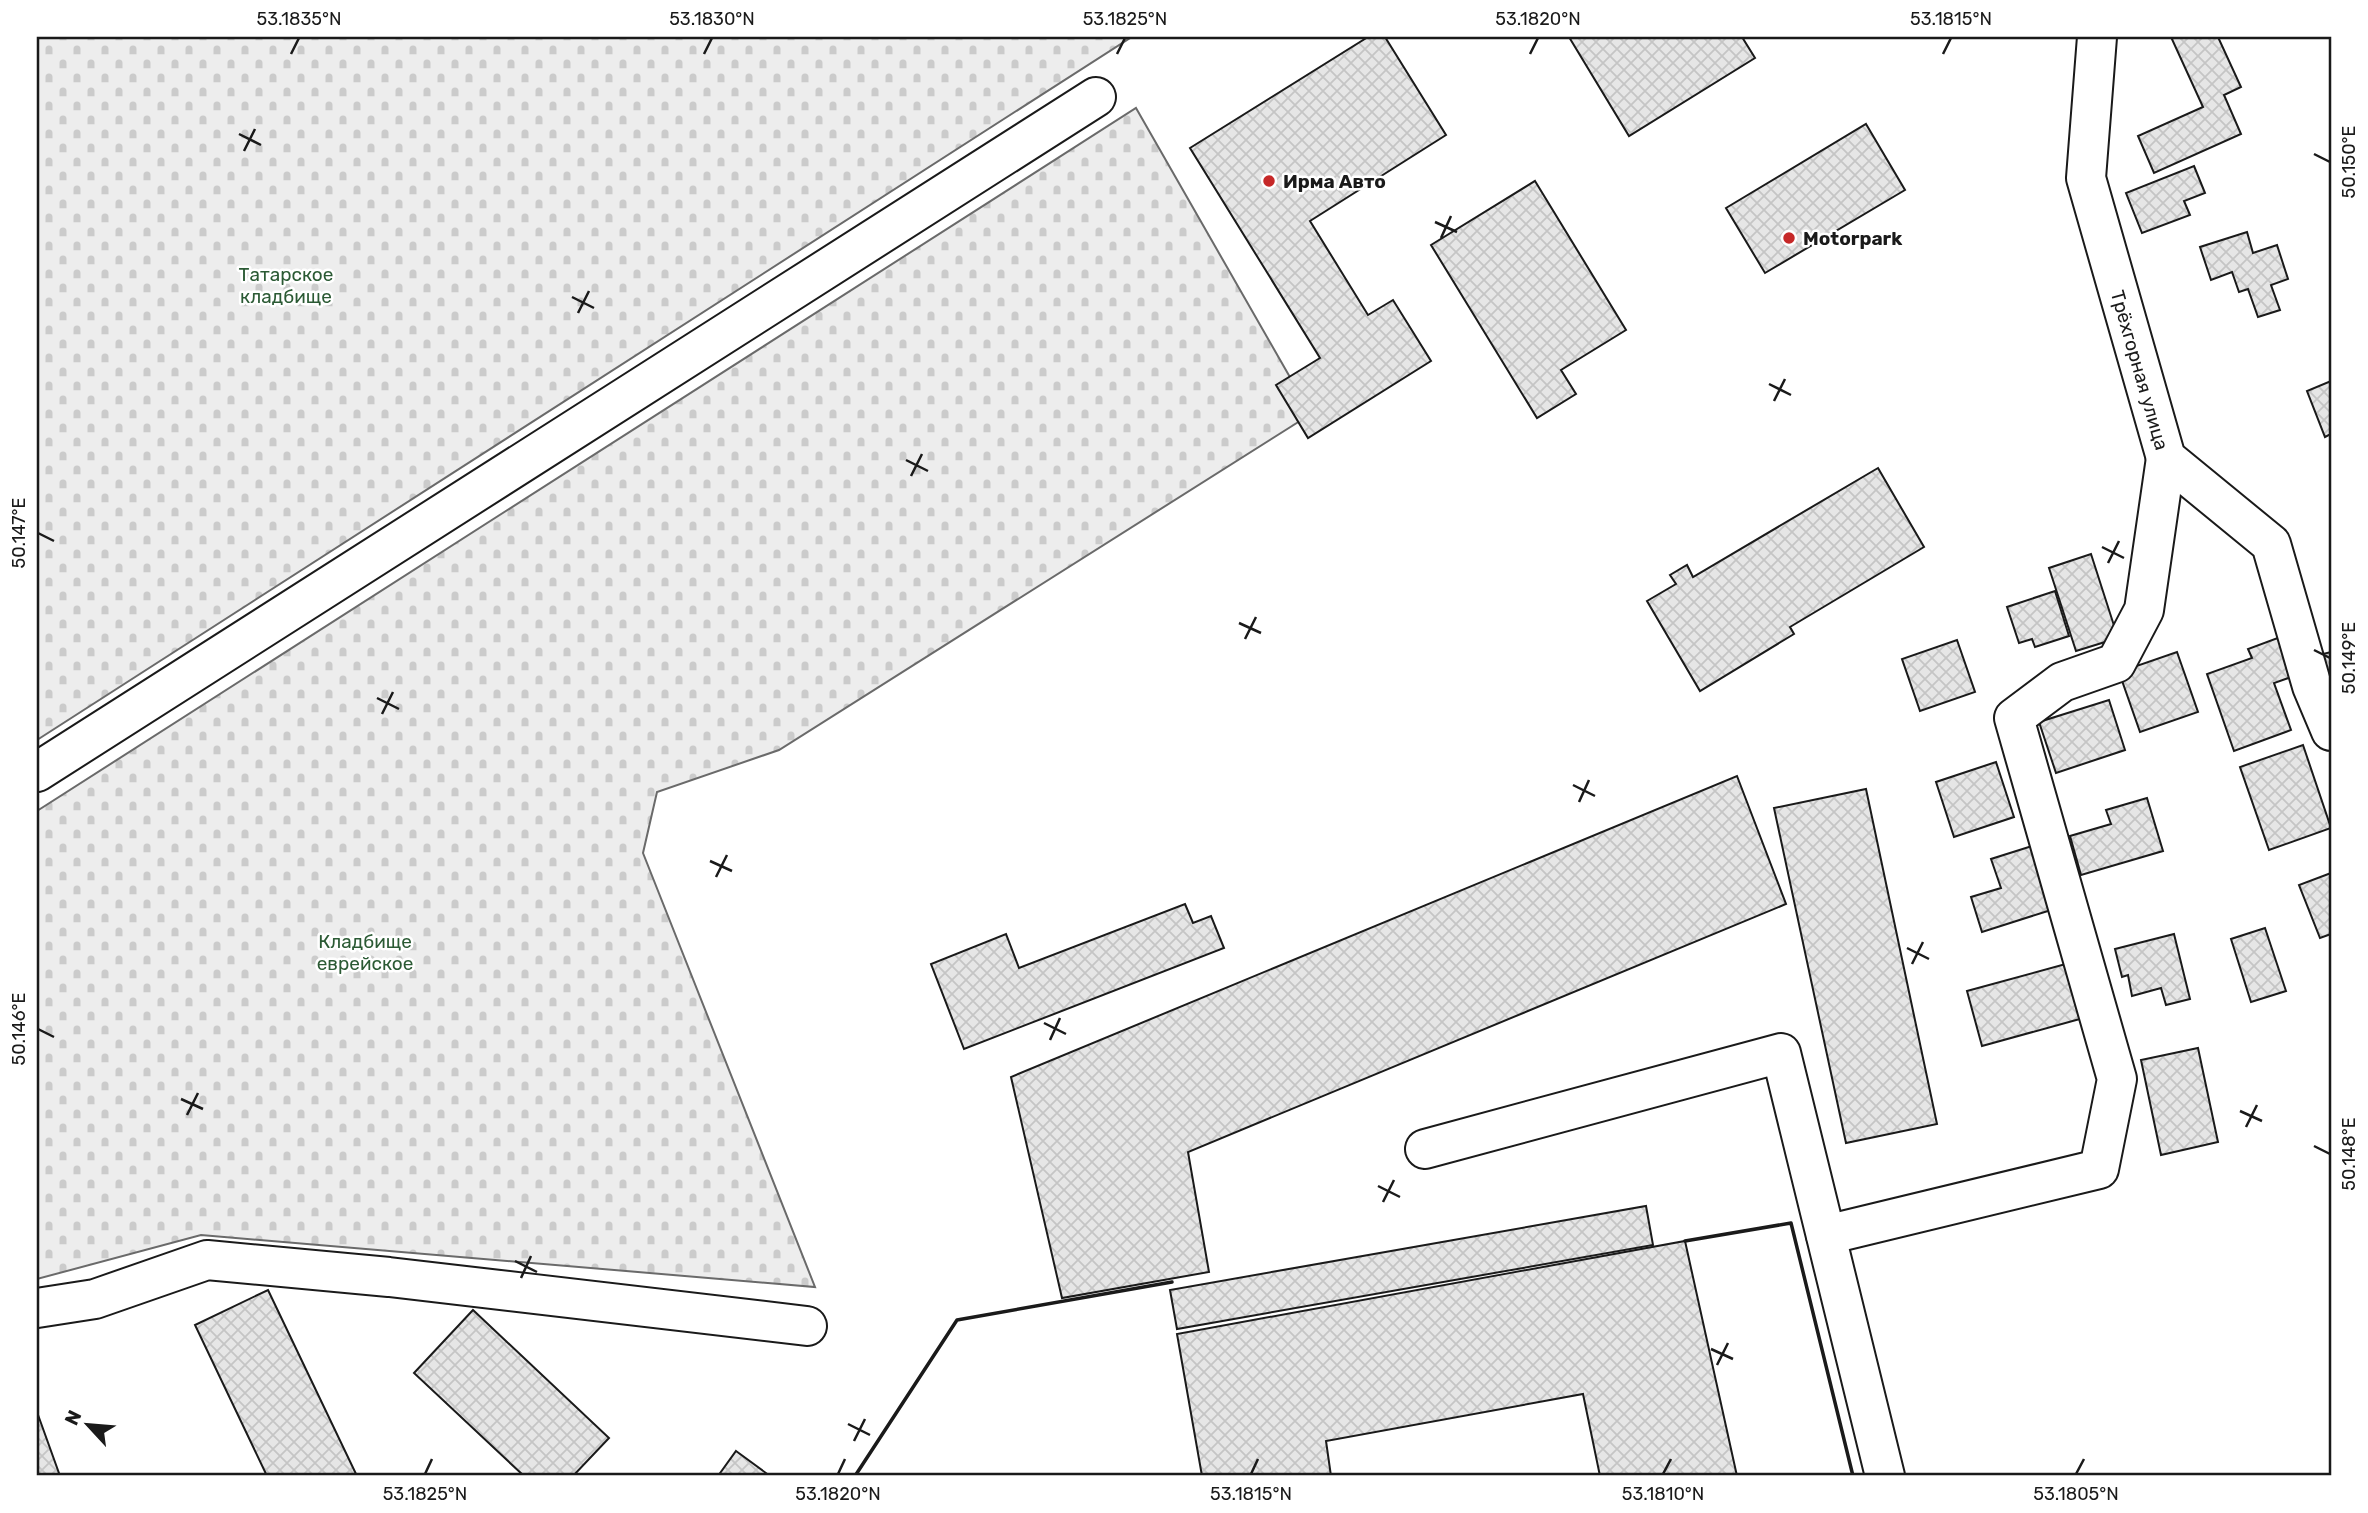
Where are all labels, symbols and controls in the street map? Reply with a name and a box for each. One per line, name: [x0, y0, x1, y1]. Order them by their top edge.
text: 53.1835°N: [257, 8, 342, 30]
text: 53.1830°N: [669, 8, 755, 30]
text: 53.1825°N: [1083, 8, 1167, 30]
text: 53.1820°N: [1495, 8, 1581, 30]
text: 53.1815°N: [1910, 8, 1992, 30]
text: 50.150°E: [2338, 126, 2360, 198]
place label: Ирма Авто: [1283, 170, 1386, 193]
marker: Ирма Авто: [1261, 173, 1277, 189]
place label: Motorpark: [1803, 227, 1902, 250]
marker: Motorpark: [1781, 230, 1797, 246]
park label: Татарское кладбище: [239, 263, 333, 308]
street label: Трёхгорная улица: [2106, 288, 2173, 453]
text: 50.147°E: [8, 498, 30, 568]
text: 50.149°E: [2338, 622, 2360, 694]
park label: Кладбище еврейское: [317, 930, 413, 975]
text: 50.146°E: [8, 993, 30, 1065]
text: 50.148°E: [2338, 1117, 2360, 1191]
north arrow: [52, 1390, 122, 1460]
text: N: [60, 1407, 87, 1429]
text: 53.1825°N: [383, 1483, 467, 1505]
text: 53.1820°N: [795, 1483, 881, 1505]
text: 53.1815°N: [1210, 1483, 1292, 1505]
text: 53.1810°N: [1622, 1483, 1704, 1505]
text: 53.1805°N: [2033, 1483, 2119, 1505]

